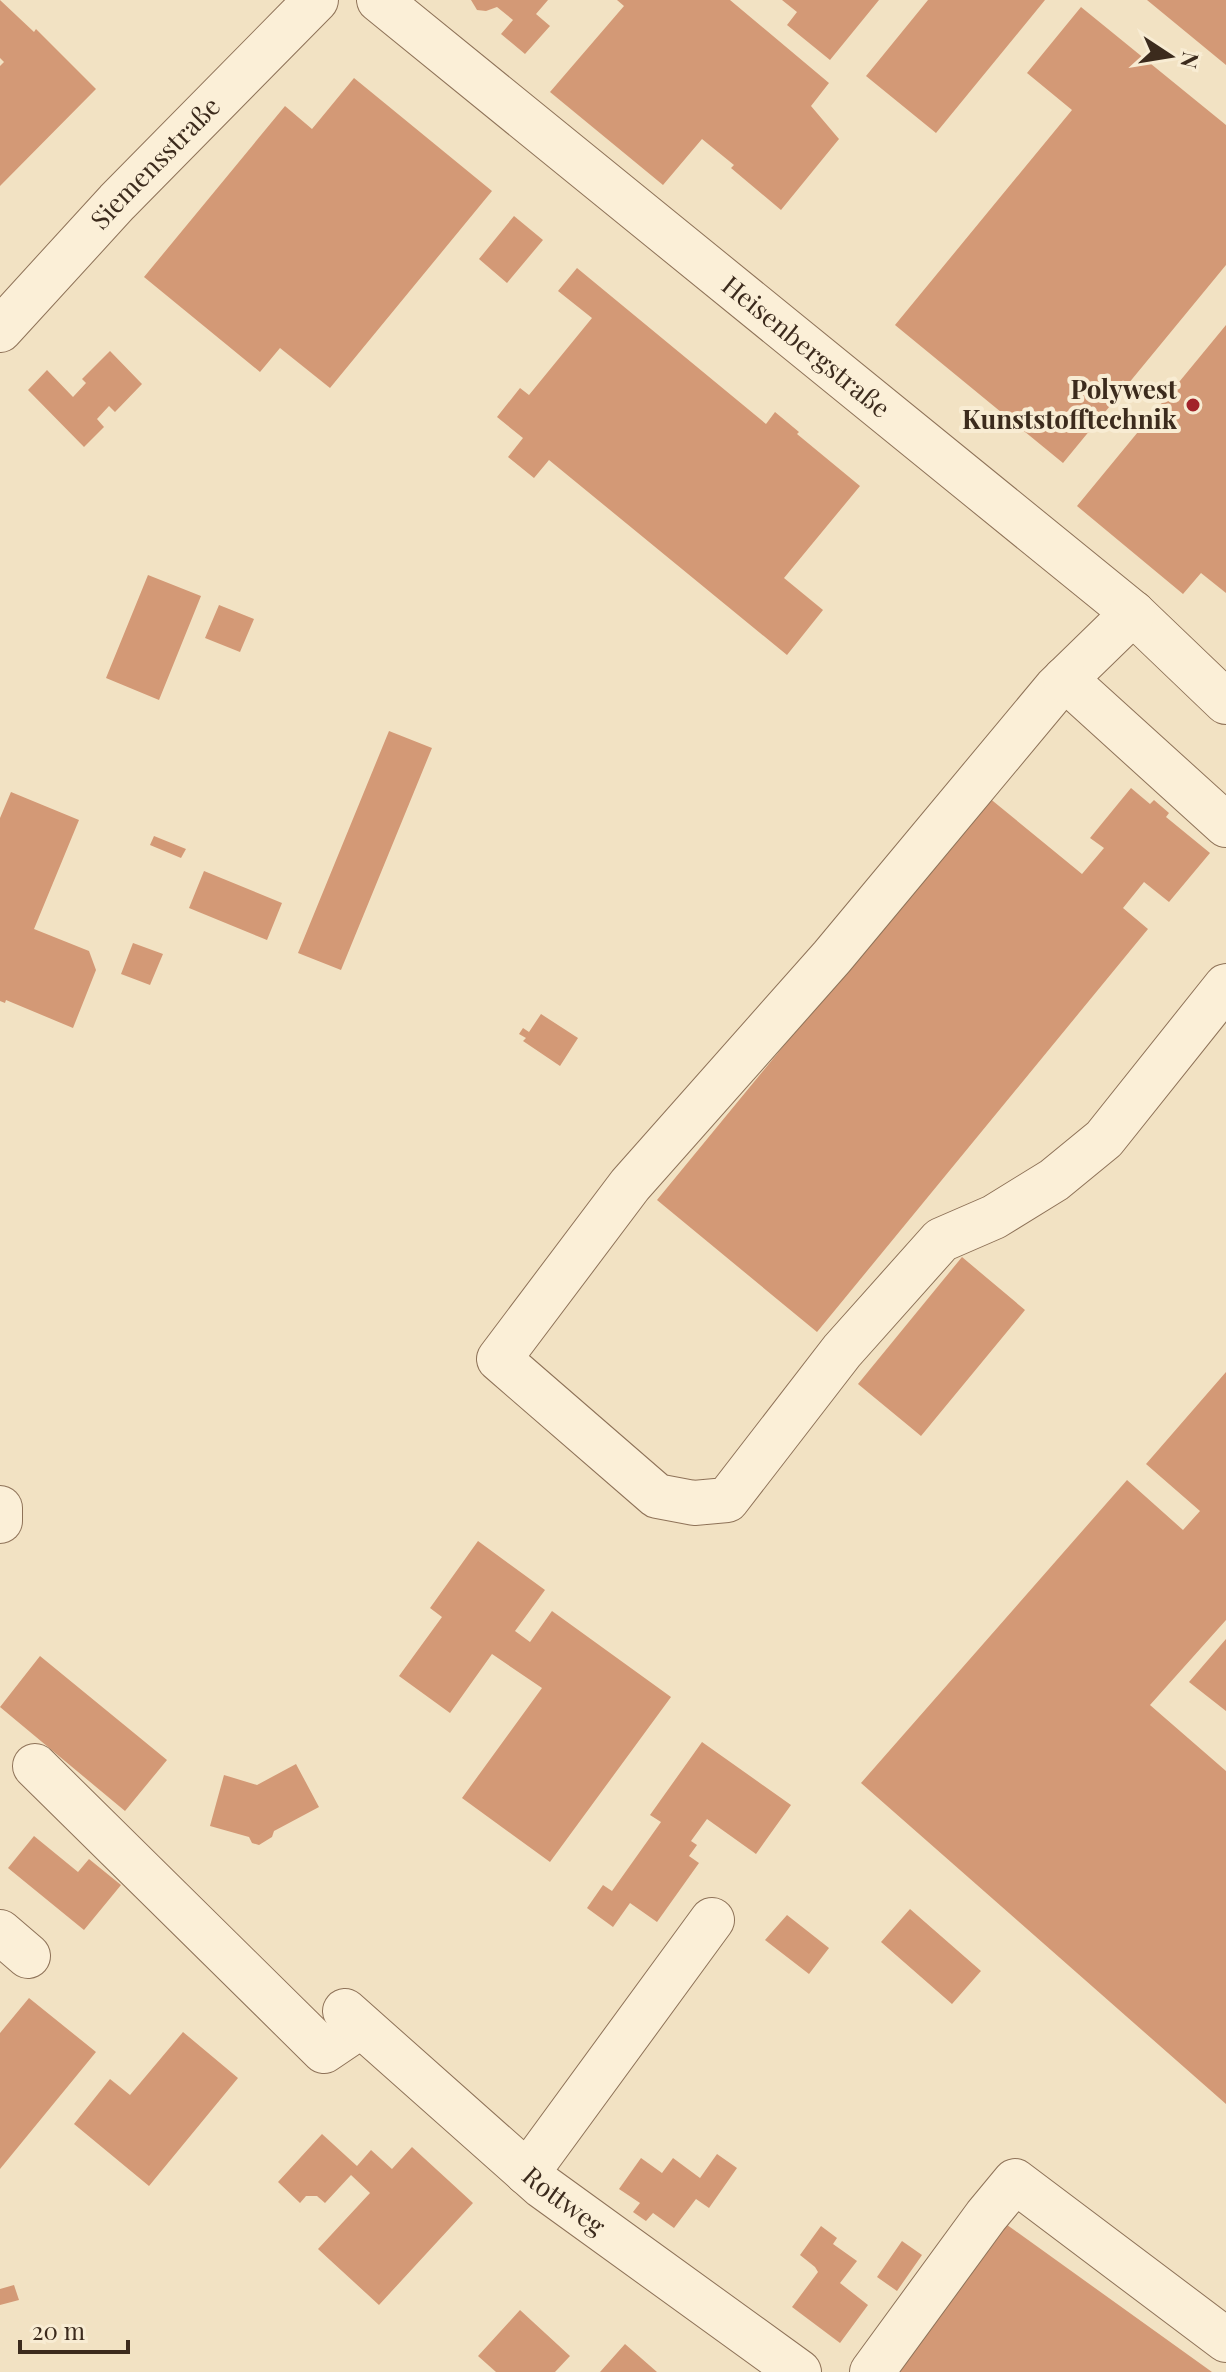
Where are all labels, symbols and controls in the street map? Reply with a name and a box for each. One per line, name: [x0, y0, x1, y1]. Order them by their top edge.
north arrow: [1130, 16, 1210, 96]
text: N: [1174, 49, 1207, 71]
street label: Siemensstraße: [82, 89, 227, 236]
street label: Heisenbergstraße: [715, 267, 898, 425]
place label: Polywest Kunststofftechnik: [962, 371, 1178, 436]
marker: Polywest Kunststofftechnik: [1184, 396, 1202, 414]
street label: Rottweg: [516, 2158, 613, 2243]
scale bar: [20, 2304, 128, 2354]
text: 20 m: [32, 2314, 85, 2346]

